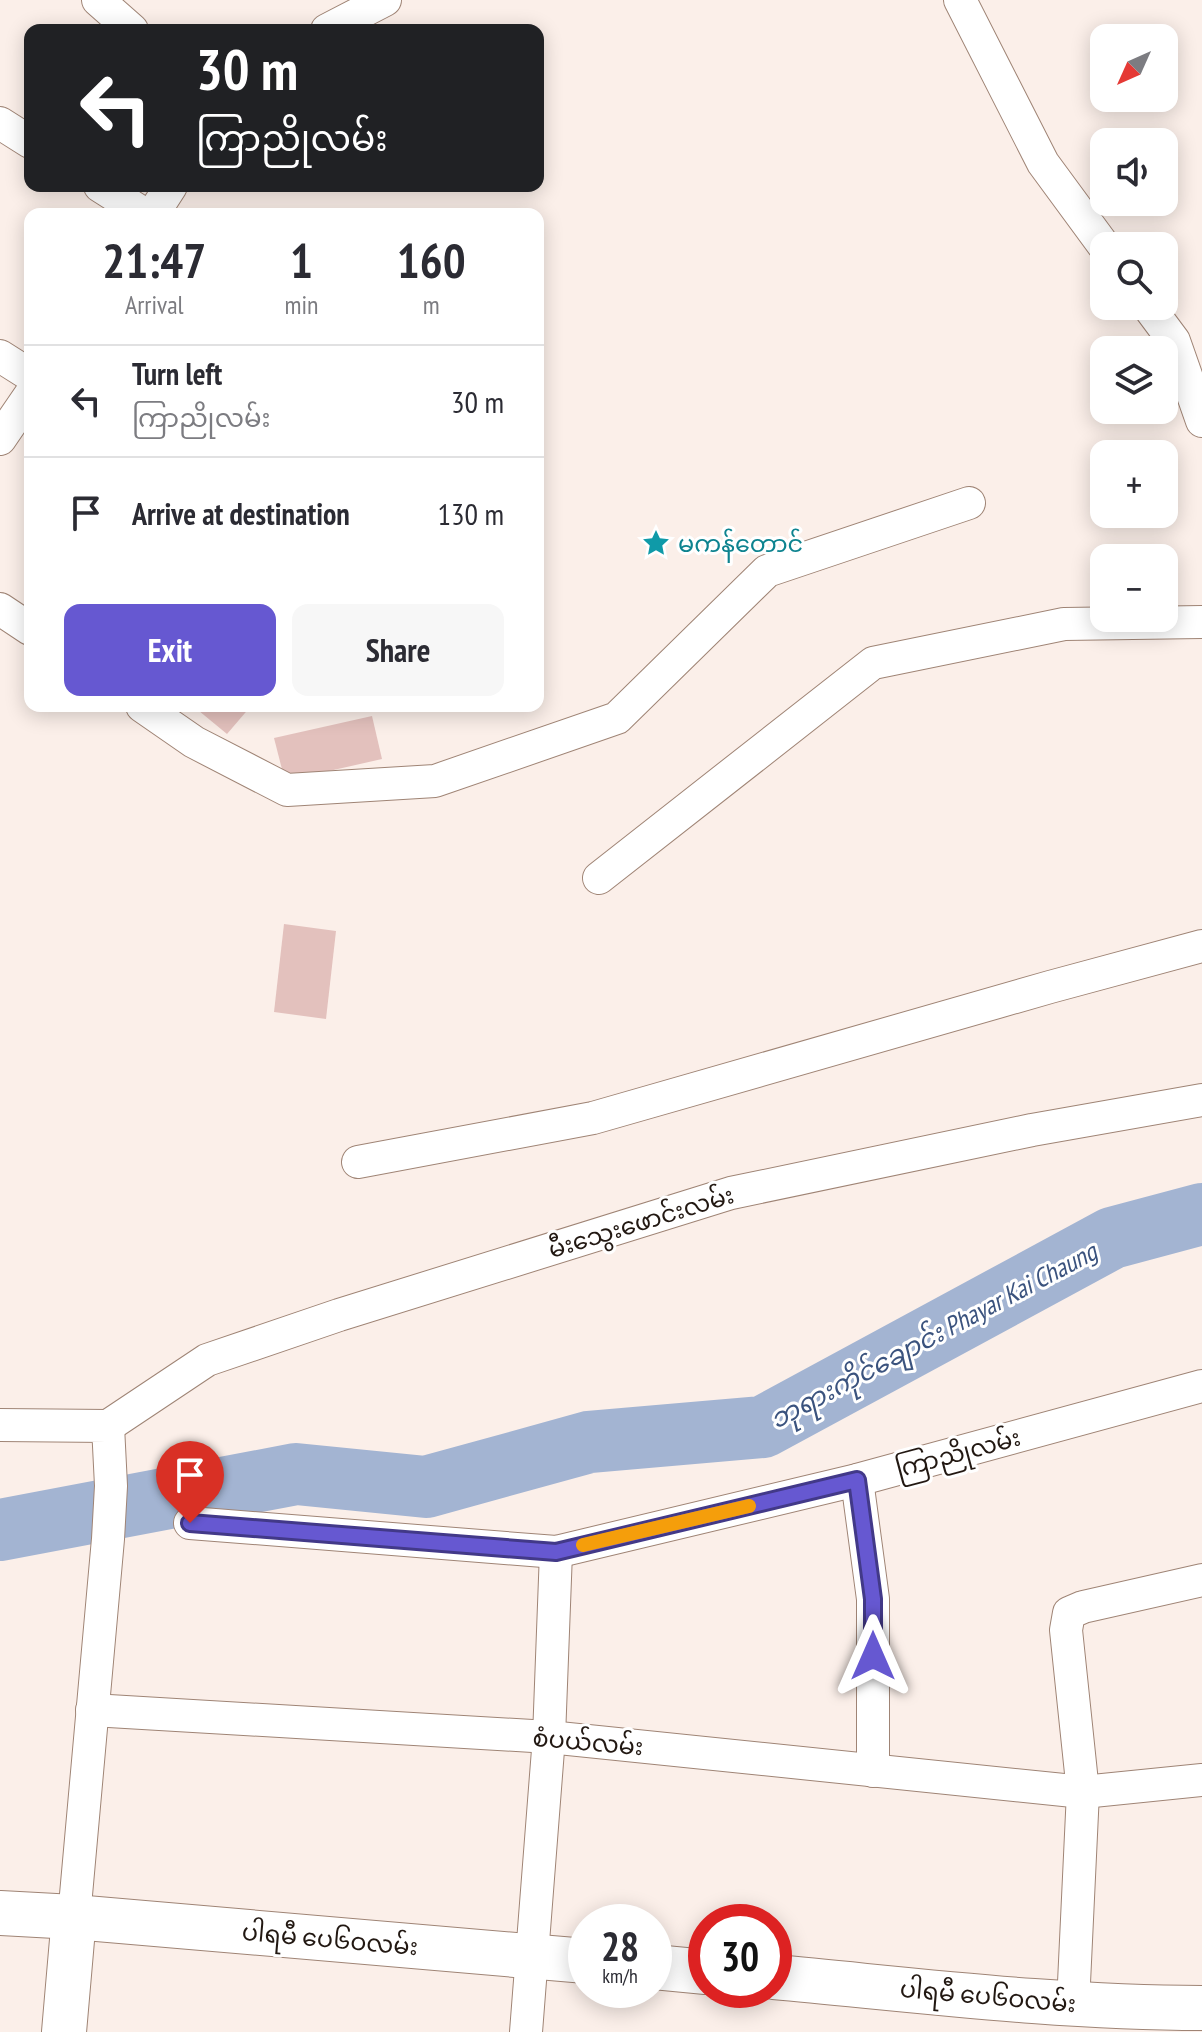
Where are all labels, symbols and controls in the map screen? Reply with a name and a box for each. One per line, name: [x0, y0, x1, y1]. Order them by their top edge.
north arrow: [1090, 24, 1178, 112]
map controls: [1090, 24, 1178, 632]
text: 30 m: [196, 33, 298, 105]
icon: left: [64, 56, 168, 160]
text: ကြာညိုလမ်း: [196, 114, 388, 161]
button: sound: [1090, 128, 1178, 216]
text: 21:47: [102, 229, 206, 291]
text: 1: [290, 229, 313, 291]
text: 160: [397, 229, 466, 291]
button: search: [1090, 232, 1178, 320]
text: Arrival: [125, 288, 184, 321]
text: min: [284, 288, 318, 321]
text: m: [423, 288, 440, 321]
button: layers: [1090, 336, 1178, 424]
text: Turn left: [132, 354, 222, 393]
icon: left: [64, 379, 108, 423]
text: 30 m: [451, 382, 504, 421]
text: ကြာညိုလမ်း: [132, 401, 270, 434]
button: +: [1090, 440, 1178, 528]
icon: arrive: [64, 491, 108, 535]
text: Arrive at destination: [132, 494, 350, 533]
text: 130 m: [438, 494, 504, 533]
place icon: မကန်တောင်: [641, 528, 671, 558]
place label: မကန်တောင်: [678, 528, 803, 563]
button: −: [1090, 544, 1178, 632]
button: Exit: [64, 604, 276, 696]
button: Share: [292, 604, 504, 696]
street label: မီးသွေးဖောင်းလမ်း: [545, 1179, 738, 1268]
water label: ဘုရားကိုင်ချောင်း Phayar Kai Chaung: [763, 1233, 1106, 1441]
street label: ကြာညိုလမ်း: [892, 1421, 1025, 1488]
pin: [156, 1441, 224, 1523]
icon: arrive: [168, 1453, 212, 1497]
position arrow: [831, 1614, 915, 1698]
street label: စံပယ်လမ်း: [531, 1722, 645, 1762]
speed limit sign: 30: [688, 1904, 792, 2008]
street label: ပါရမီ ပေ၆ဝလမ်း: [240, 1916, 419, 1966]
text: 28: [601, 1920, 639, 1972]
text: km/h: [602, 1963, 638, 1989]
street label: ပါရမီ ပေ၆ဝလမ်း: [898, 1973, 1077, 2023]

